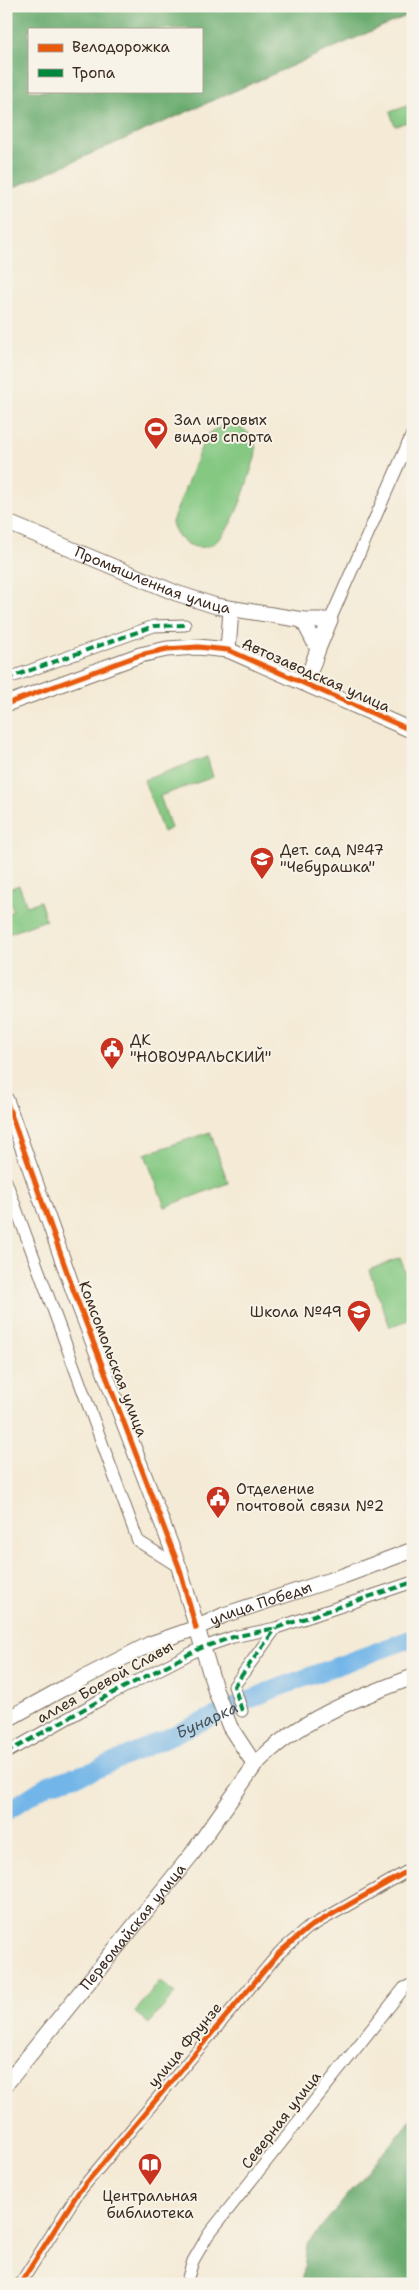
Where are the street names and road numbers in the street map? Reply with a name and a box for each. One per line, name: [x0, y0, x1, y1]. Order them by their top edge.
street label: Промышленная улица: [71, 542, 233, 618]
street label: Автозаводская улица: [239, 633, 394, 717]
street label: Комсомольская улица: [74, 1278, 152, 1440]
street label: улица Победы: [206, 1577, 315, 1630]
street label: аллея Боевой Славы: [33, 1636, 177, 1728]
street label: Первомайская улица: [76, 1859, 191, 1994]
street label: улица Фрунзе: [143, 1998, 227, 2092]
street label: Северная улица: [237, 2067, 326, 2173]

